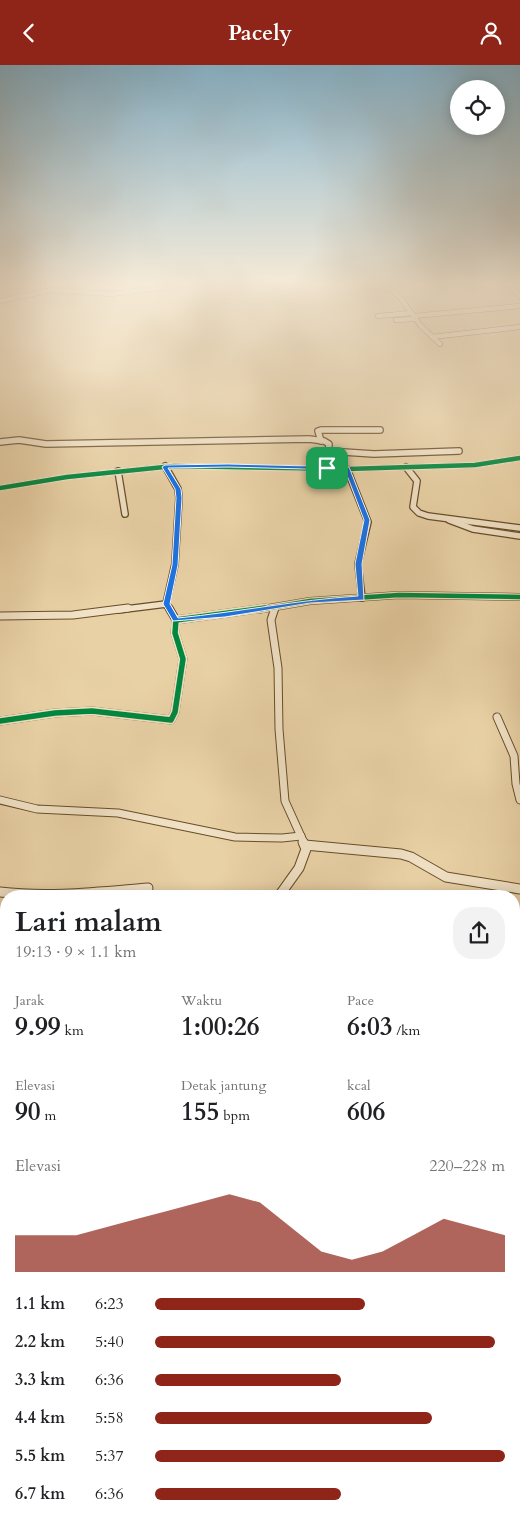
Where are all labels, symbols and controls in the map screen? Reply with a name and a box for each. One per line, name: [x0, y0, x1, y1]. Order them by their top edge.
text: Pacely: [228, 18, 292, 48]
icon: back: [15, 19, 43, 47]
icon: person: [477, 19, 505, 47]
map controls: [450, 80, 505, 135]
button: locate: [450, 80, 505, 135]
pin: [306, 447, 348, 489]
icon: arrive: [313, 454, 341, 482]
text: Lari malam: [15, 903, 162, 941]
button: share: [453, 907, 505, 959]
text: 19:13 · 9 × 1.1 km: [15, 941, 136, 963]
text: Jarak: [15, 991, 44, 1010]
text: Waktu: [181, 991, 222, 1010]
text: Pace: [347, 991, 374, 1010]
text: 9.99: [15, 1010, 61, 1044]
text: 1:00:26: [181, 1010, 260, 1044]
text: 6:03: [347, 1010, 393, 1044]
text: km: [61, 1021, 84, 1040]
text: /km: [393, 1021, 420, 1040]
text: Elevasi: [15, 1076, 55, 1095]
text: Detak jantung: [181, 1076, 266, 1095]
text: kcal: [347, 1076, 371, 1095]
text: 90: [15, 1095, 41, 1129]
text: 155: [181, 1095, 219, 1129]
text: 606: [347, 1095, 385, 1129]
text: m: [41, 1106, 56, 1125]
text: bpm: [219, 1106, 250, 1125]
text: Elevasi: [15, 1155, 61, 1177]
text: 220–228 m: [429, 1155, 505, 1177]
text: 1.1 km: [15, 1293, 65, 1315]
text: 6:23: [95, 1293, 124, 1315]
text: 2.2 km: [15, 1331, 65, 1353]
text: 5:40: [95, 1331, 124, 1353]
text: 3.3 km: [15, 1369, 65, 1391]
text: 6:36: [95, 1369, 124, 1391]
text: 4.4 km: [15, 1407, 65, 1429]
text: 5:58: [95, 1407, 124, 1429]
text: 5.5 km: [15, 1445, 65, 1467]
text: 5:37: [95, 1445, 124, 1467]
text: 6.7 km: [15, 1483, 65, 1505]
text: 6:36: [95, 1483, 124, 1505]

